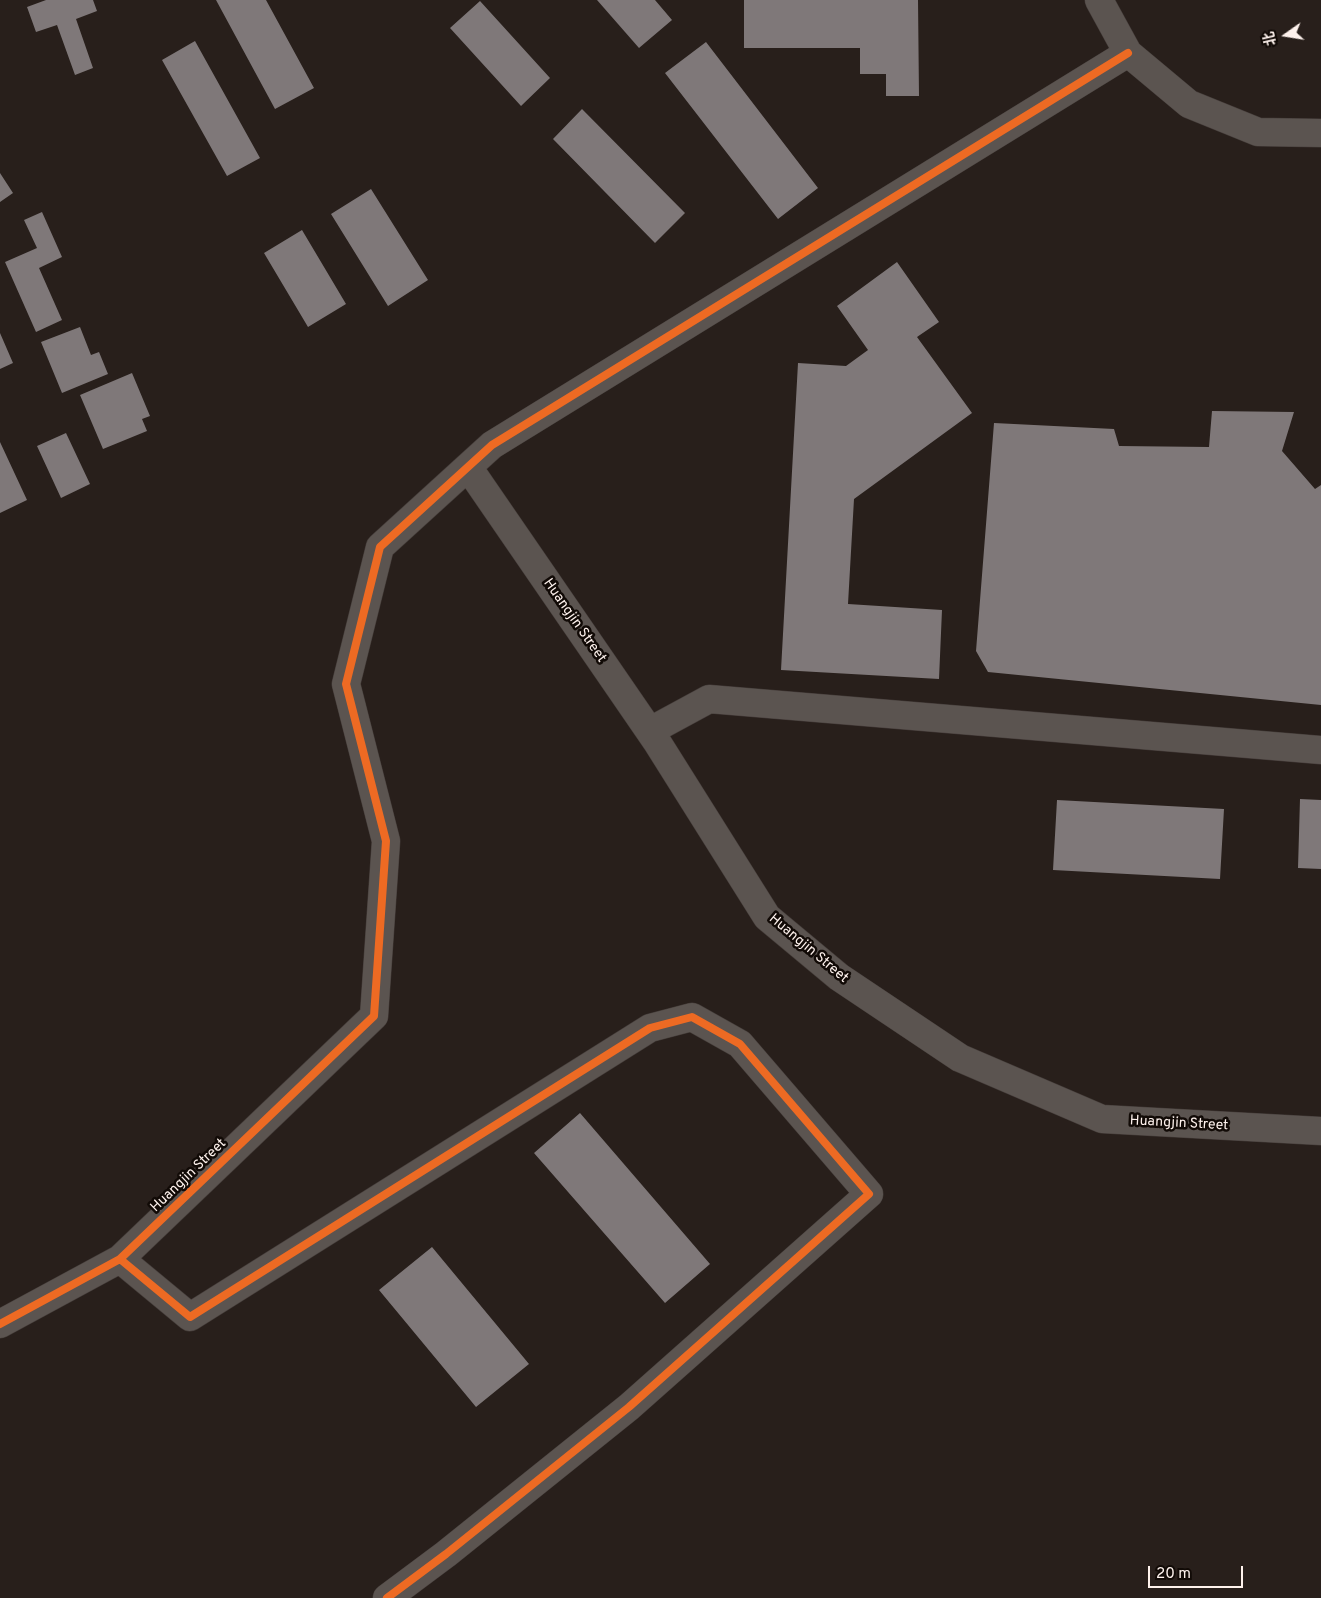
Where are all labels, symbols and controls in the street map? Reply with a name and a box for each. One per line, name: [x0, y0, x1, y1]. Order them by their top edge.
north arrow: [1261, 10, 1311, 60]
text: 北: [1261, 30, 1281, 47]
street label: Huangjin Street: [539, 576, 609, 666]
street label: Huangjin Street: [765, 911, 851, 987]
street label: Huangjin Street: [1129, 1113, 1229, 1135]
street label: Huangjin Street: [148, 1136, 230, 1216]
scale bar: [1151, 1556, 1246, 1588]
text: 20 m: [1156, 1565, 1191, 1584]

